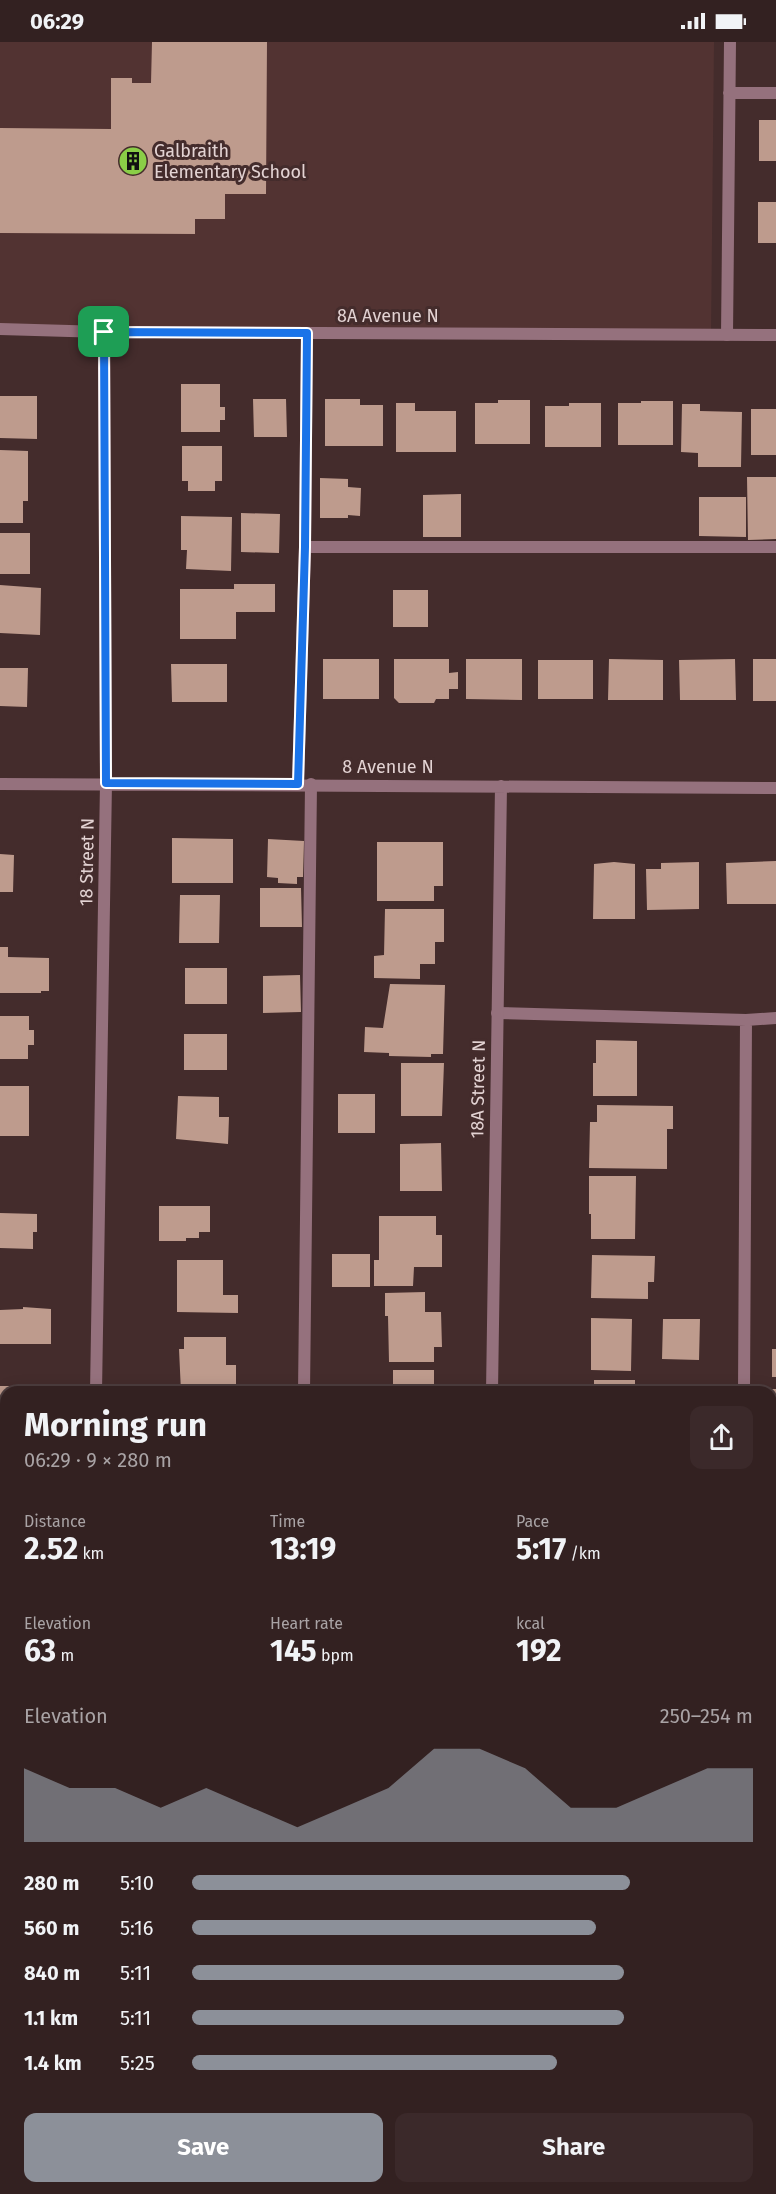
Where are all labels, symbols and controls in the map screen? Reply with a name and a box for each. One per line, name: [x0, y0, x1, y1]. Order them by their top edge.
text: 06:29: [30, 8, 84, 35]
place label: Galbraith Elementary School: [154, 140, 306, 183]
building icon: Galbraith Elementary School: [117, 145, 149, 177]
street label: 8A Avenue N: [337, 305, 439, 327]
pin: [78, 306, 129, 357]
icon: arrive: [87, 315, 120, 348]
street label: 8 Avenue N: [342, 756, 434, 778]
street label: 18 Street N: [75, 818, 99, 906]
street label: 18A Street N: [466, 1039, 490, 1139]
text: Morning run: [24, 1405, 207, 1445]
button: share: [690, 1406, 753, 1469]
text: 06:29 · 9 × 280 m: [24, 1448, 172, 1472]
text: Distance: [24, 1512, 86, 1531]
text: Time: [270, 1512, 305, 1531]
text: Pace: [516, 1512, 549, 1531]
text: 2.52: [24, 1531, 78, 1567]
text: 13:19: [270, 1531, 336, 1567]
text: 5:17: [516, 1531, 566, 1567]
text: km: [78, 1544, 104, 1563]
text: /km: [566, 1544, 601, 1563]
text: Elevation: [24, 1614, 91, 1633]
text: Heart rate: [270, 1614, 343, 1633]
text: kcal: [516, 1614, 545, 1633]
text: 63: [24, 1633, 56, 1669]
text: 145: [270, 1633, 317, 1669]
text: 192: [516, 1633, 562, 1669]
text: m: [56, 1646, 74, 1665]
text: bpm: [317, 1646, 354, 1665]
text: Elevation: [24, 1704, 108, 1728]
text: 250–254 m: [660, 1704, 753, 1728]
text: 280 m: [24, 1871, 79, 1895]
text: 5:10: [120, 1871, 154, 1895]
text: 560 m: [24, 1916, 79, 1940]
text: 5:16: [120, 1916, 153, 1940]
text: 840 m: [24, 1961, 80, 1985]
text: 5:11: [120, 1961, 151, 1985]
text: 1.1 km: [24, 2006, 78, 2030]
text: 5:11: [120, 2006, 151, 2030]
text: 1.4 km: [24, 2051, 82, 2075]
text: 5:25: [120, 2051, 155, 2075]
button: Save: [24, 2113, 383, 2182]
button: Share: [395, 2113, 753, 2182]

